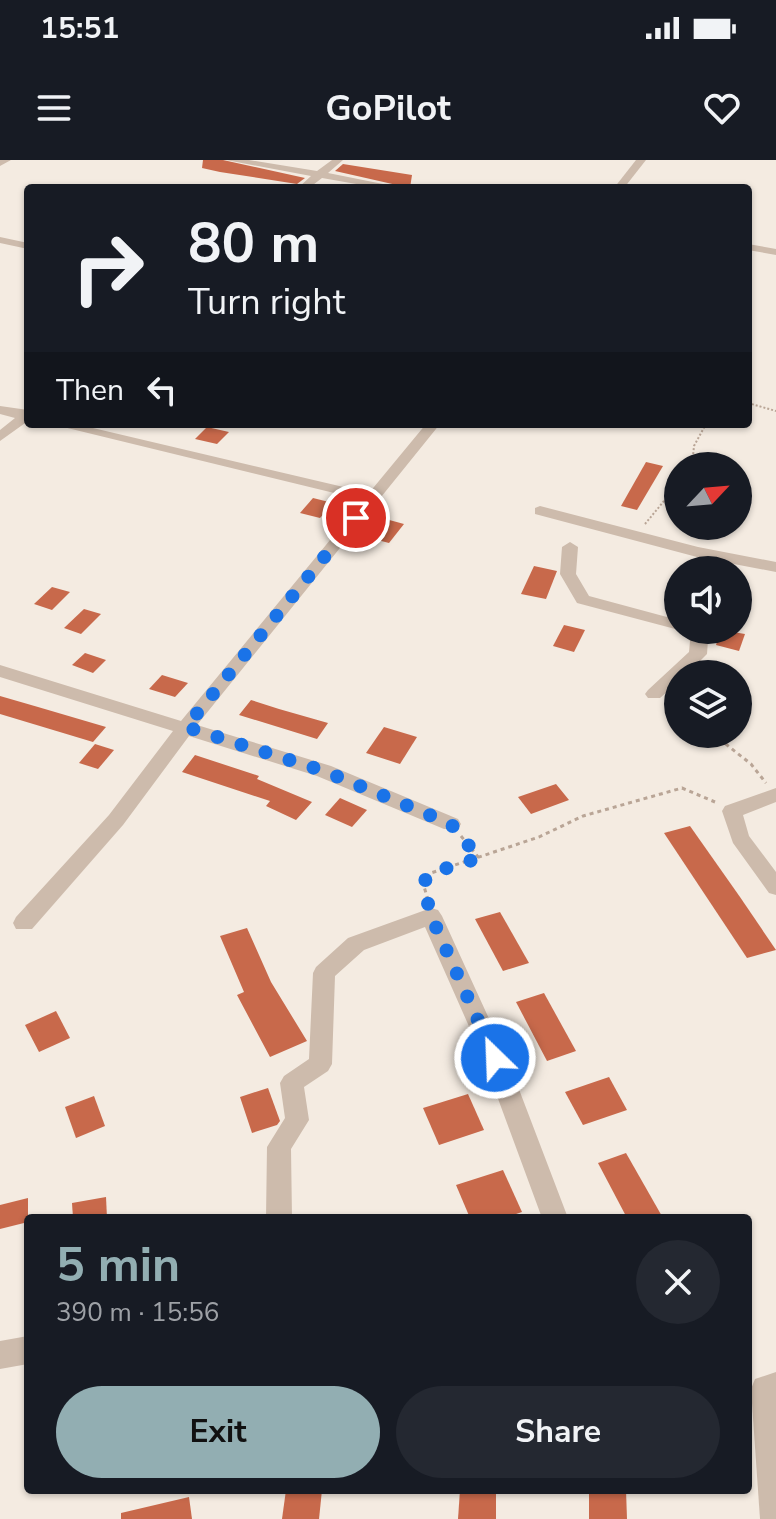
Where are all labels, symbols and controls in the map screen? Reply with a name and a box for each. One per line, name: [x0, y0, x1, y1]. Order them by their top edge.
text: 15:51: [40, 8, 119, 49]
text: GoPilot: [325, 84, 451, 133]
icon: menu: [32, 86, 76, 130]
icon: heart: [700, 86, 744, 130]
text: 80 m: [188, 205, 319, 282]
icon: right: [56, 216, 160, 320]
text: Turn right: [188, 278, 345, 327]
icon: left: [140, 368, 184, 412]
text: Then: [56, 370, 124, 411]
north arrow: [664, 452, 752, 540]
map controls: [664, 452, 752, 748]
pin: [322, 484, 390, 552]
icon: arrive: [334, 496, 378, 540]
button: sound: [664, 556, 752, 644]
button: layers: [664, 660, 752, 748]
position arrow: [453, 1016, 537, 1100]
text: 5 min: [56, 1232, 180, 1298]
button: close: [636, 1240, 720, 1324]
text: 390 m · 15:56: [56, 1295, 219, 1330]
button: Exit: [56, 1386, 380, 1478]
button: Share: [396, 1386, 720, 1478]

